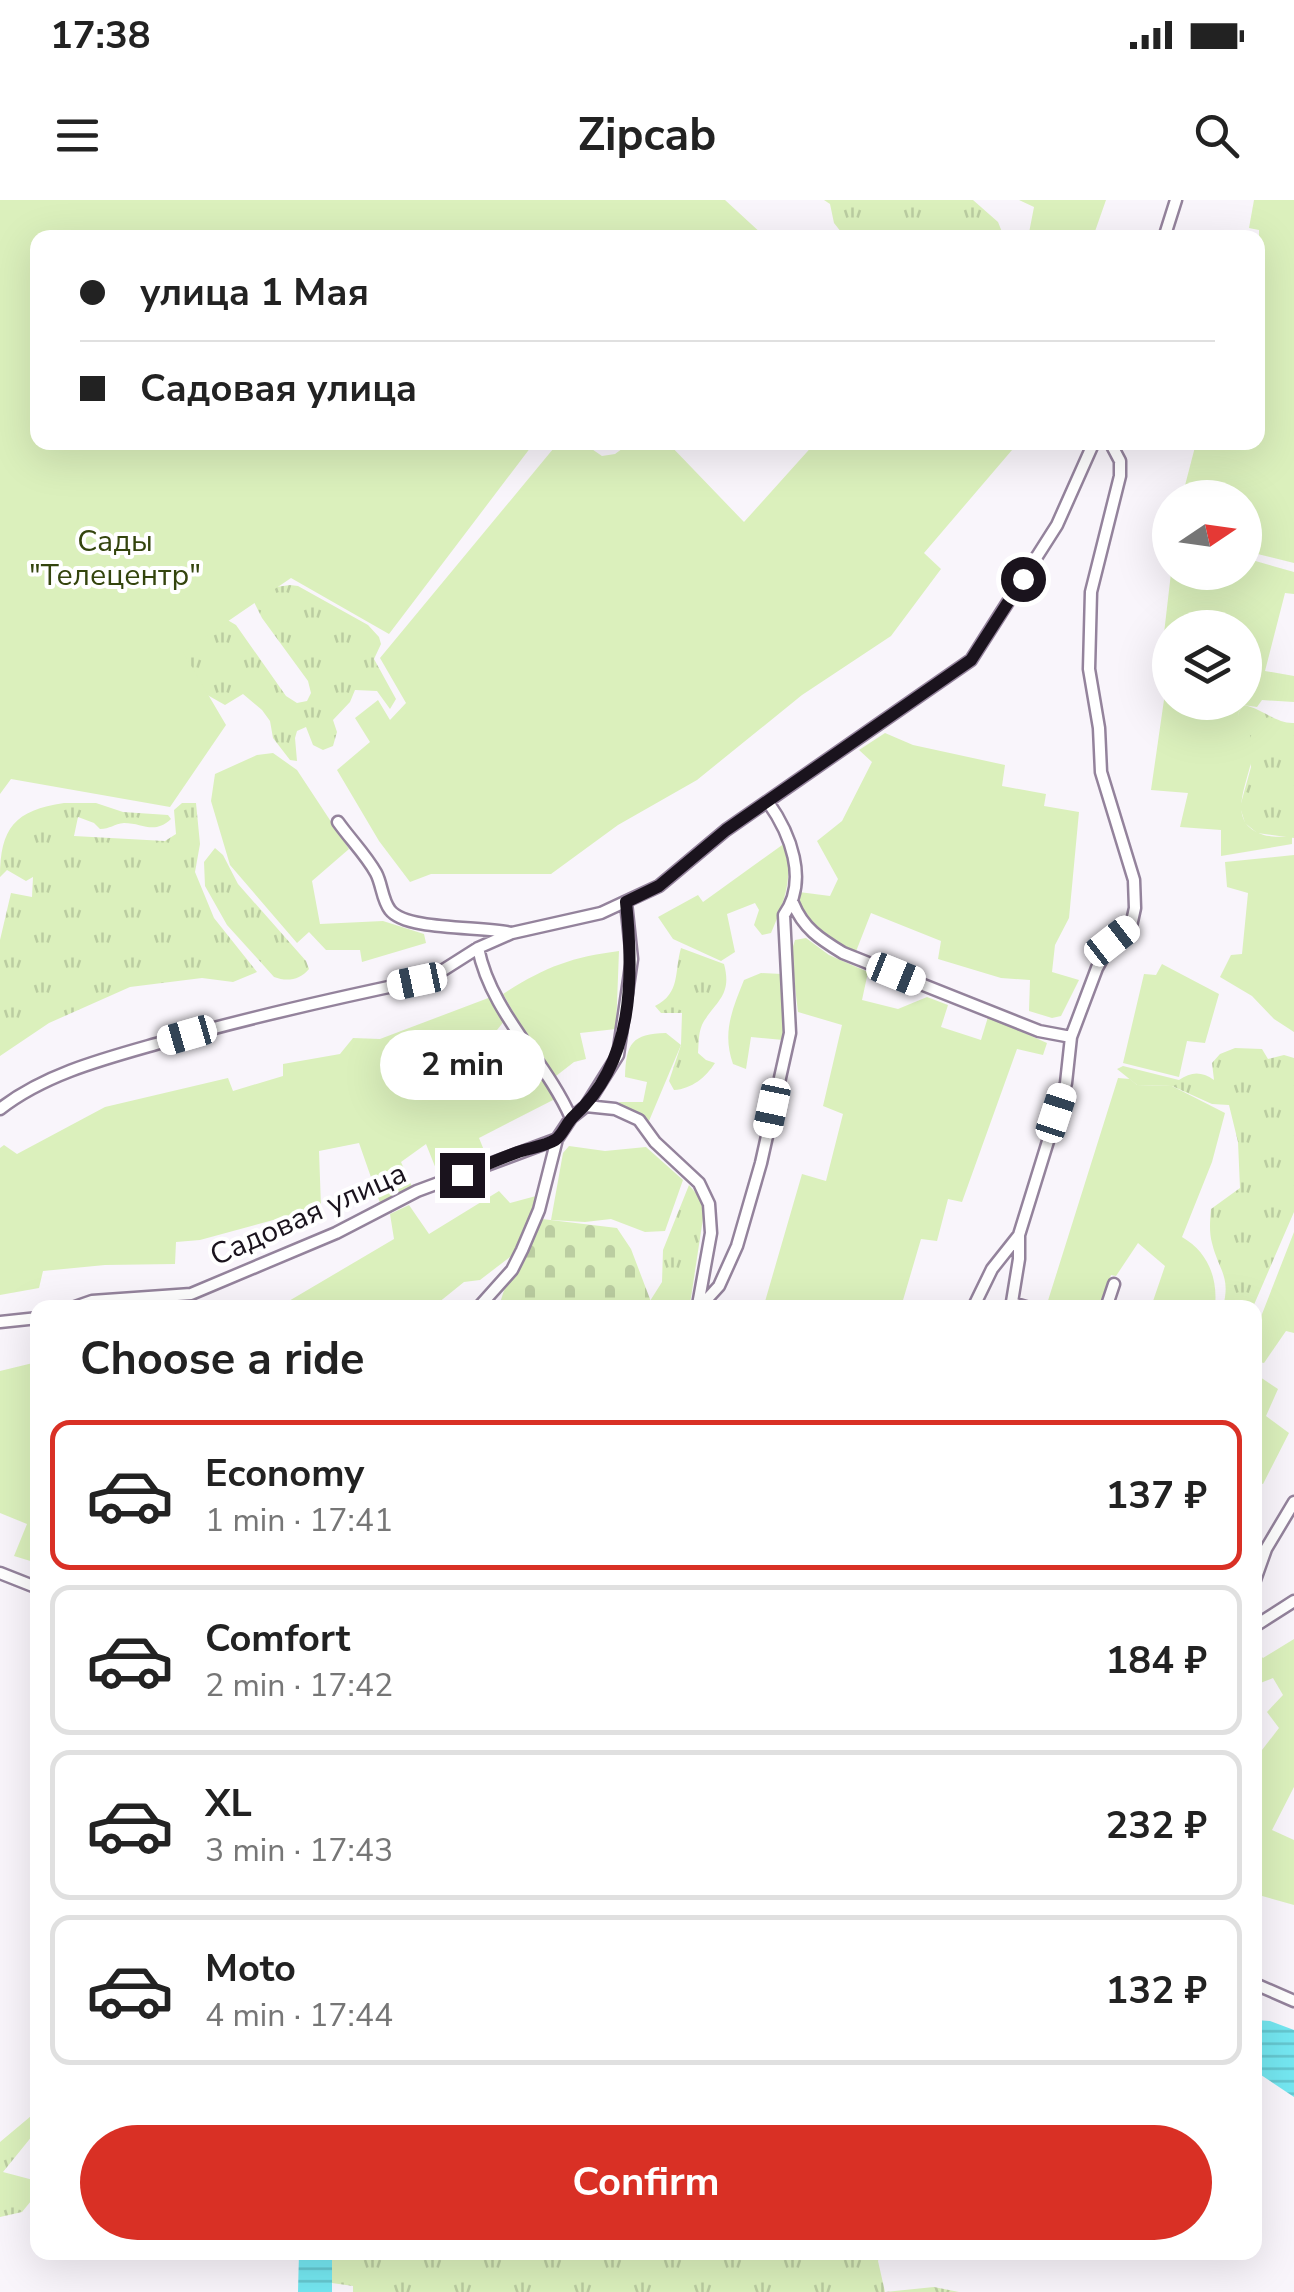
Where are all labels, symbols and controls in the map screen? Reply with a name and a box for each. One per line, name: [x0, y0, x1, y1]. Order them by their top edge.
text: 17:38: [50, 10, 151, 61]
text: Zipcab: [578, 105, 716, 166]
icon: menu: [50, 108, 105, 163]
icon: search: [1189, 108, 1244, 163]
text: улица 1 Мая: [140, 267, 369, 318]
text: Садовая улица: [140, 363, 417, 414]
north arrow: [1152, 480, 1262, 590]
map controls: [1152, 480, 1262, 720]
park label: Сады "Телецентр": [29, 521, 201, 596]
route start: [1001, 557, 1046, 602]
button: layers: [1152, 610, 1262, 720]
car: [1079, 911, 1145, 971]
car: [863, 949, 929, 999]
car: [385, 960, 449, 1002]
car: [154, 1012, 220, 1058]
callout: 2 min: [380, 1030, 544, 1100]
text: 2 min: [421, 1043, 504, 1086]
car: [751, 1076, 793, 1140]
car: [1032, 1080, 1080, 1146]
street label: Садовая улица: [204, 1153, 413, 1276]
route end: [440, 1153, 485, 1198]
text: Choose a ride: [80, 1329, 365, 1390]
text: Economy: [205, 1448, 364, 1499]
icon: car: [85, 1450, 175, 1540]
text: 137 ₽: [1106, 1470, 1207, 1521]
text: 1 min · 17:41: [205, 1499, 393, 1542]
text: Comfort: [205, 1613, 350, 1664]
icon: car: [85, 1615, 175, 1705]
text: 184 ₽: [1106, 1635, 1207, 1686]
text: 2 min · 17:42: [205, 1664, 393, 1707]
text: XL: [205, 1778, 252, 1829]
icon: car: [85, 1780, 175, 1870]
text: 232 ₽: [1106, 1800, 1207, 1851]
text: 3 min · 17:43: [205, 1829, 393, 1872]
text: Moto: [205, 1943, 296, 1994]
icon: car: [85, 1945, 175, 2035]
text: 132 ₽: [1106, 1965, 1207, 2016]
text: 4 min · 17:44: [205, 1994, 393, 2037]
button: Confirm: [80, 2125, 1212, 2240]

